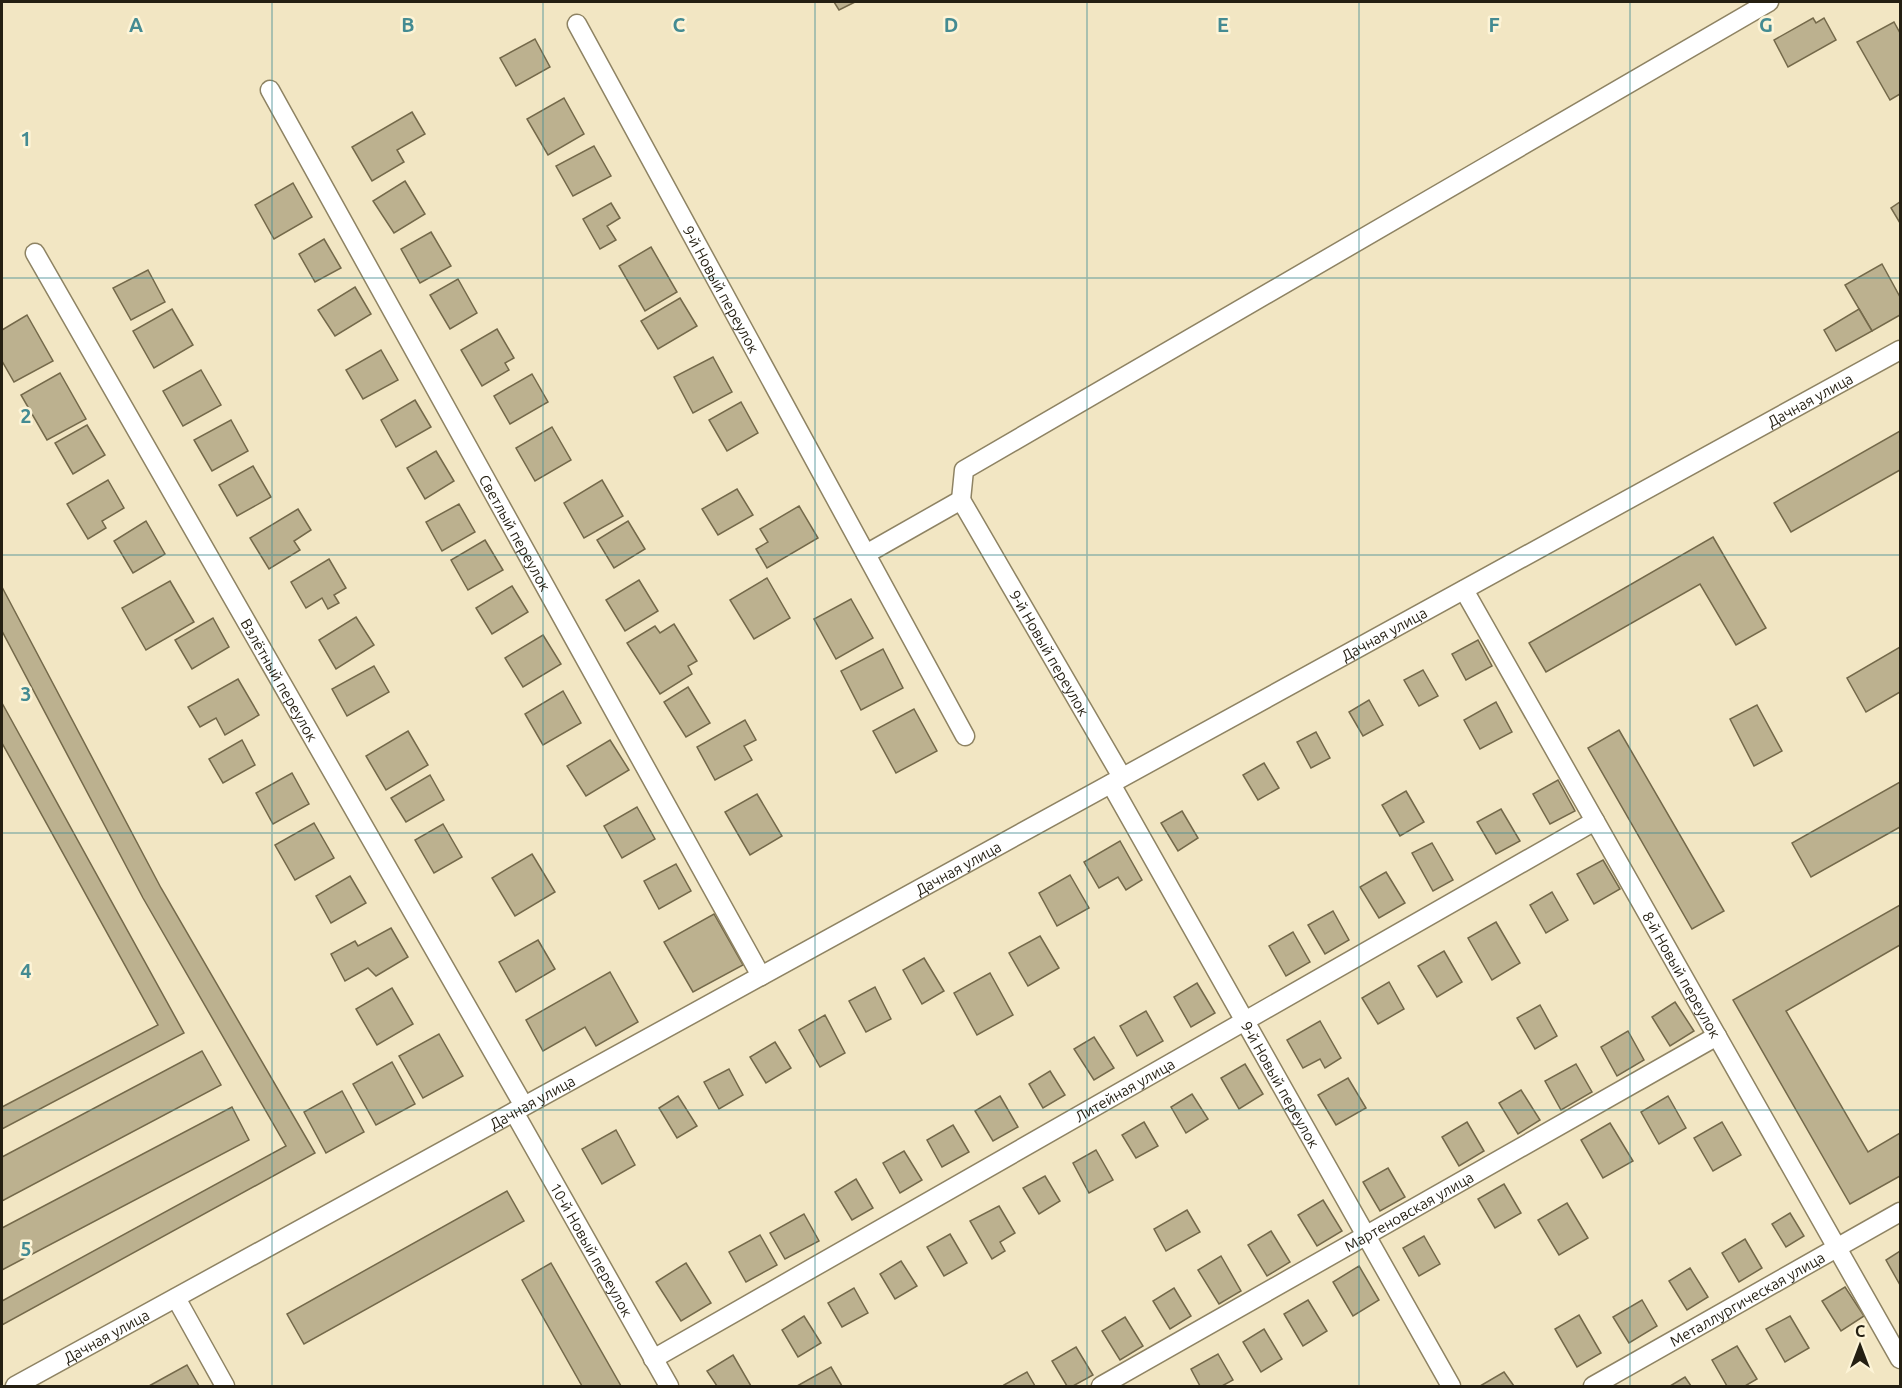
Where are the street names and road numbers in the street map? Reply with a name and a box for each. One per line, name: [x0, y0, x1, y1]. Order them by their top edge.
street label: 9-й Новый переулок: [680, 223, 763, 356]
street label: Дачная улица: [1764, 369, 1856, 430]
street label: Светлый переулок: [476, 471, 554, 594]
street label: 9-й Новый переулок: [1007, 587, 1093, 719]
street label: Дачная улица: [1338, 603, 1430, 664]
street label: Взлётный переулок: [238, 615, 322, 745]
street label: Дачная улица: [912, 837, 1004, 898]
street label: 8-й Новый переулок: [1639, 908, 1725, 1041]
street label: 9-й Новый переулок: [1238, 1018, 1323, 1151]
street label: Литейная улица: [1072, 1054, 1177, 1125]
street label: Дачная улица: [486, 1071, 578, 1132]
street label: Мартеновская улица: [1341, 1168, 1476, 1254]
street label: 10-й Новый переулок: [547, 1180, 636, 1320]
street label: Металлургическая улица: [1666, 1248, 1827, 1349]
street label: Дачная улица: [60, 1306, 152, 1366]

